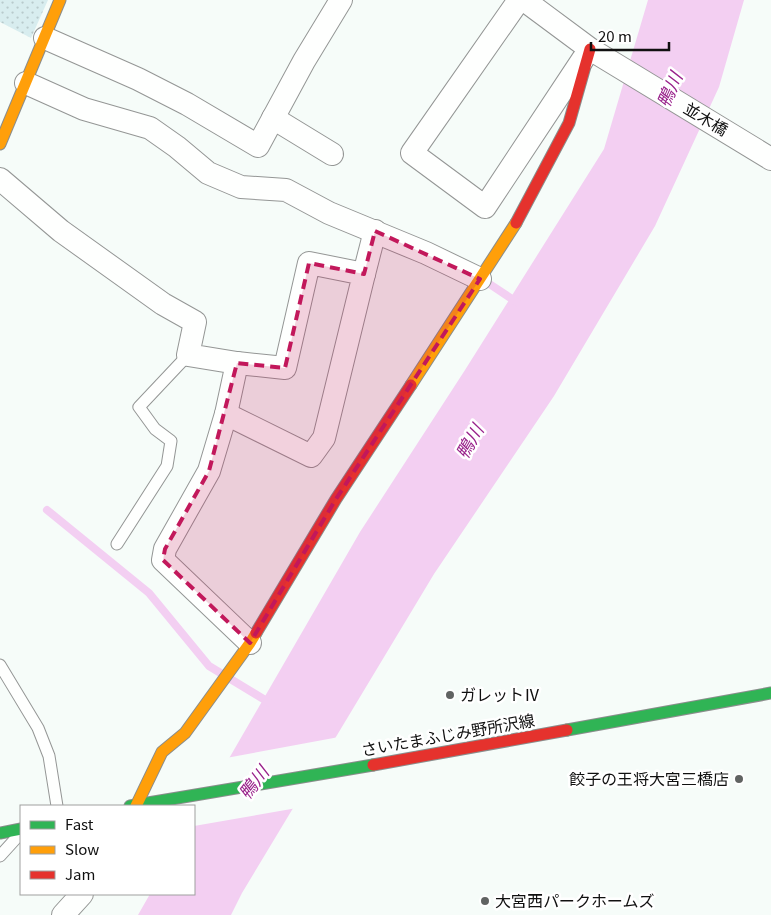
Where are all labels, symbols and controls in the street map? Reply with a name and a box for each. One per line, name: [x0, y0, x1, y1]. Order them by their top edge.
scale bar: [591, 20, 668, 52]
text: 20 m: [598, 25, 632, 46]
water label: 鴨川: [649, 66, 688, 111]
street label: 並木橋: [680, 95, 733, 141]
water label: 鴨川: [448, 417, 490, 463]
place label: ガレットⅣ: [460, 682, 540, 706]
marker: ガレットⅣ: [444, 689, 456, 701]
street label: さいたまふじみ野所沢線: [359, 707, 536, 761]
water label: 鴨川: [231, 758, 275, 804]
place label: 餃子の王将大宮三橋店: [569, 766, 729, 790]
marker: 餃子の王将大宮三橋店: [733, 773, 745, 785]
legend: [20, 805, 195, 895]
text: Fast: [65, 813, 94, 834]
text: Slow: [65, 838, 99, 859]
text: Jam: [65, 863, 95, 884]
place label: 大宮西パークホームズ: [495, 888, 655, 912]
marker: 大宮西パークホームズ: [479, 895, 491, 907]

